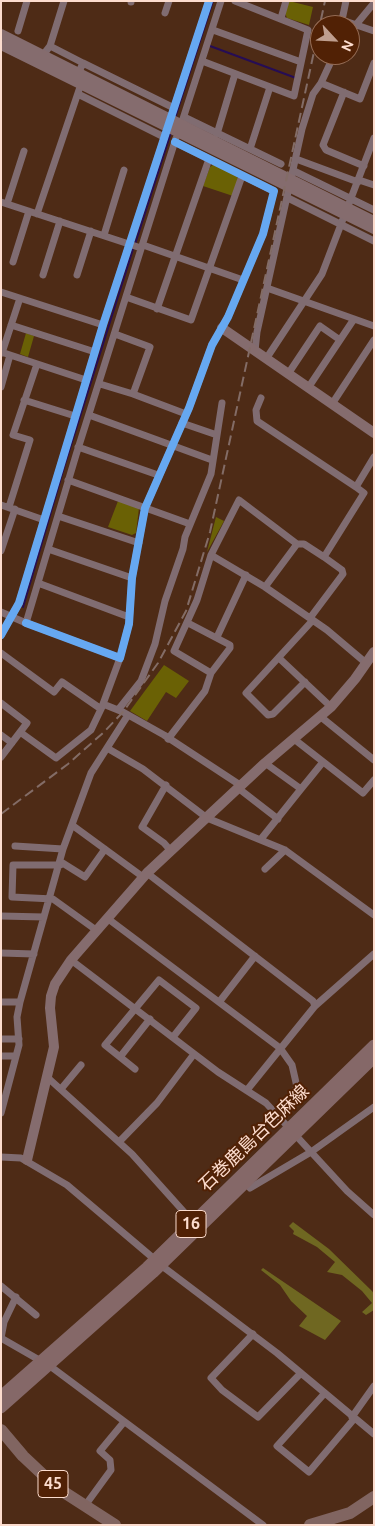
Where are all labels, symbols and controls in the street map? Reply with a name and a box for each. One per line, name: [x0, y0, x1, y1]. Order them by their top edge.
north arrow: [310, 15, 360, 65]
text: N: [338, 38, 357, 54]
street label: 石巻鹿島台色麻線: [195, 1080, 313, 1196]
road number: 16: [176, 1210, 206, 1238]
road number: 45: [38, 1470, 68, 1498]

